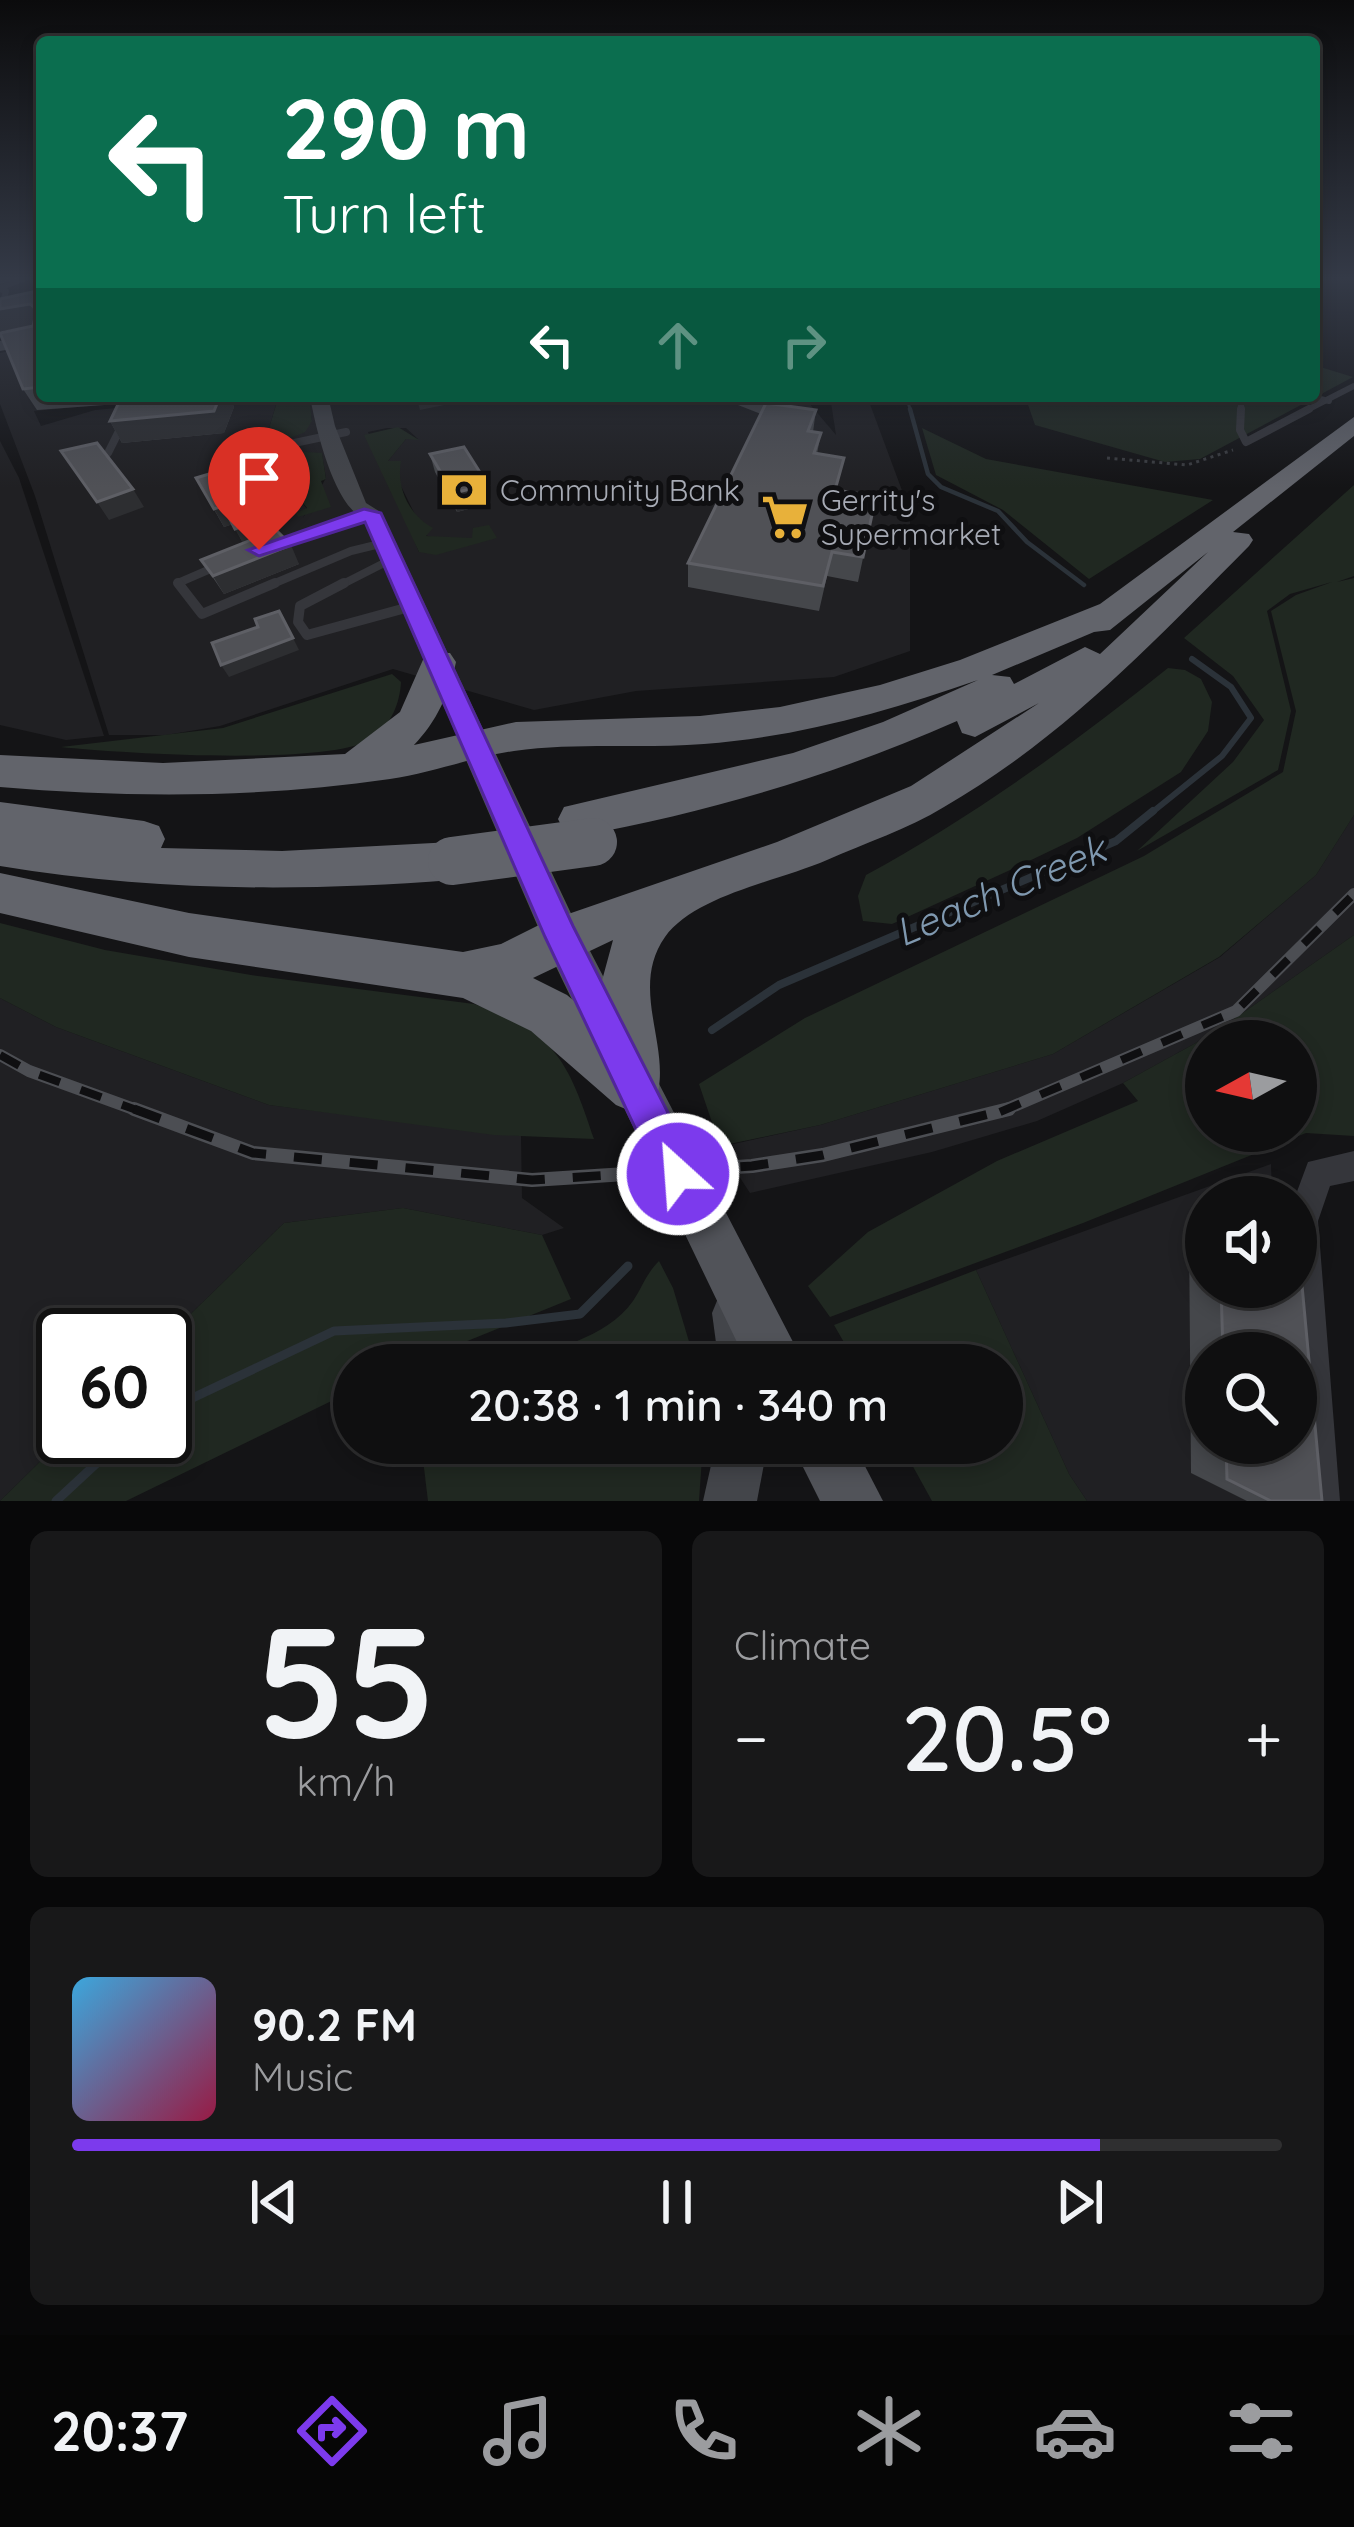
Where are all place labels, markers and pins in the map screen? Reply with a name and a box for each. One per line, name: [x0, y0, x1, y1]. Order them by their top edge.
pin: [208, 427, 310, 550]
bank icon: Community Bank: [439, 465, 489, 515]
place label: Community Bank: [500, 471, 740, 509]
place label: Gerrity's Supermarket: [821, 481, 1001, 553]
supermarket icon: Gerrity's Supermarket: [760, 492, 810, 542]

